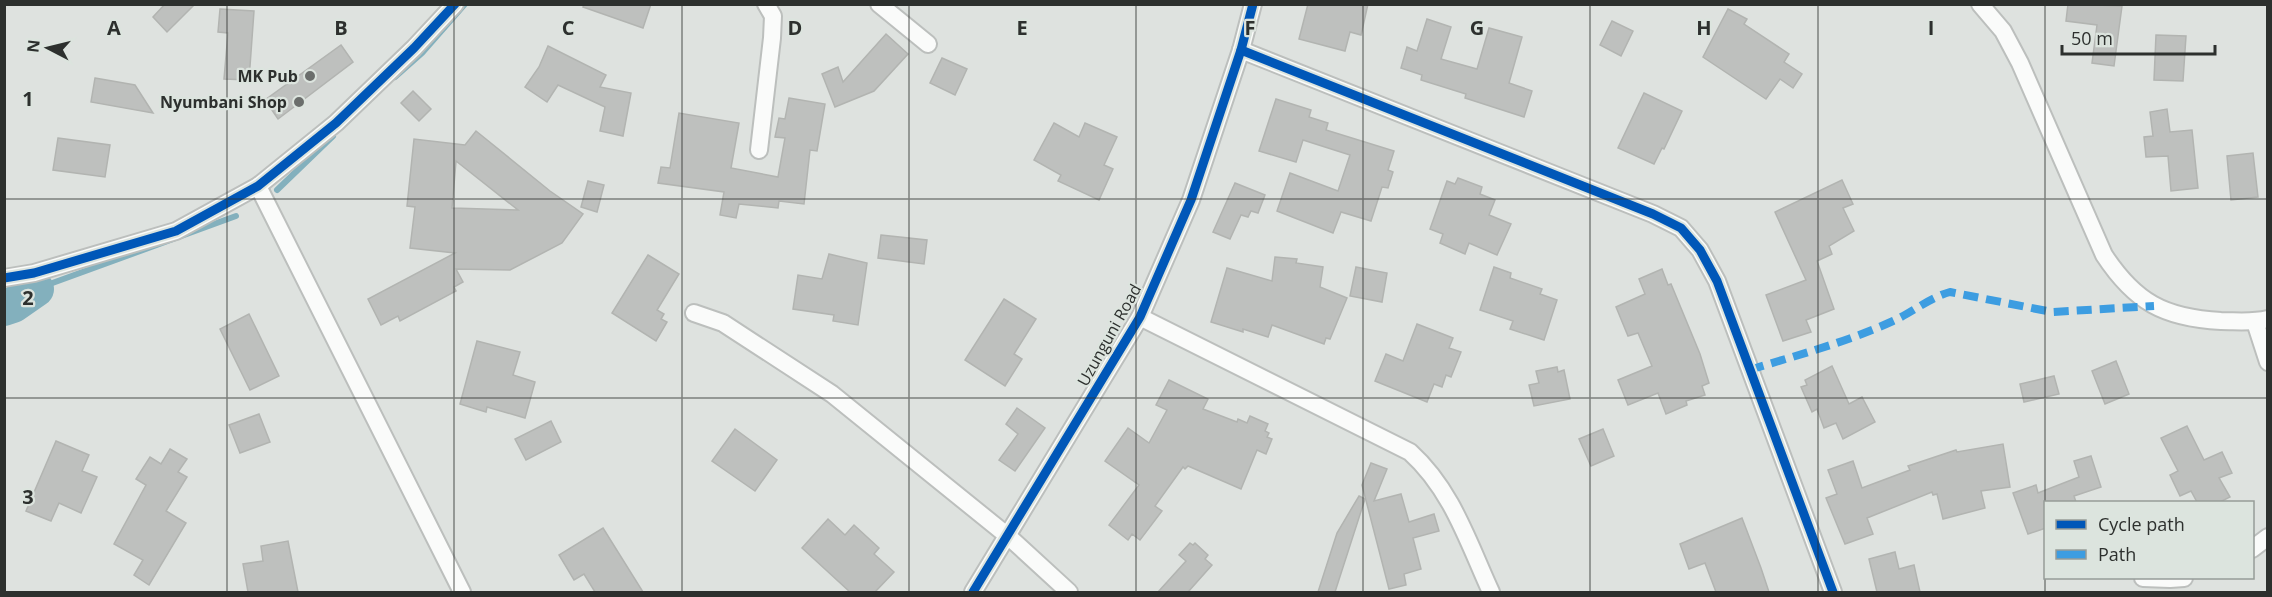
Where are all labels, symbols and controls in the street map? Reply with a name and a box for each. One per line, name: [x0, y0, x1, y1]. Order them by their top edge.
text: A: [107, 14, 121, 41]
text: B: [334, 14, 348, 41]
text: C: [562, 14, 575, 41]
text: D: [788, 14, 802, 41]
text: E: [1016, 14, 1028, 41]
text: F: [1245, 14, 1255, 41]
text: G: [1470, 14, 1484, 41]
text: H: [1696, 14, 1712, 41]
text: I: [1928, 14, 1934, 41]
north arrow: [18, 18, 78, 78]
scale bar: [2062, 18, 2215, 56]
text: 50 m: [2071, 26, 2113, 50]
text: N: [21, 38, 45, 54]
place label: MK Pub: [237, 65, 298, 87]
marker: MK Pub: [303, 69, 317, 83]
text: 1: [22, 85, 34, 112]
place label: Nyumbani Shop: [160, 91, 287, 113]
marker: Nyumbani Shop: [292, 95, 306, 109]
street label: Uzunguni Road: [1072, 280, 1146, 390]
text: 2: [22, 284, 34, 311]
text: 3: [22, 483, 34, 510]
legend: [2044, 501, 2254, 579]
text: Cycle path: [2098, 512, 2185, 536]
text: Path: [2098, 542, 2136, 566]

